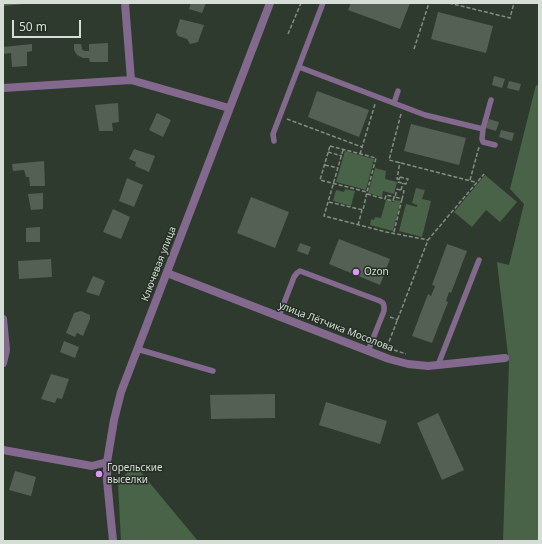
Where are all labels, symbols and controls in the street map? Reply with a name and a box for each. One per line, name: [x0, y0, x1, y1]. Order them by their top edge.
scale bar: [14, 12, 83, 38]
text: 50 m: [19, 18, 47, 35]
street label: Ключевая улица: [139, 225, 179, 303]
place label: Ozon: [364, 266, 389, 278]
marker: Ozon: [351, 267, 361, 277]
street label: улица Лётчика Мосолова: [277, 300, 395, 354]
place label: Горельские выселки: [107, 462, 162, 486]
marker: Горельские выселки: [94, 469, 104, 479]

